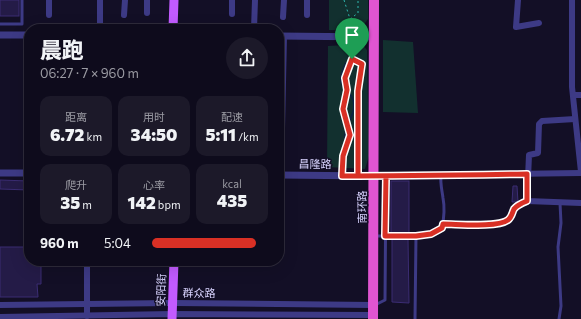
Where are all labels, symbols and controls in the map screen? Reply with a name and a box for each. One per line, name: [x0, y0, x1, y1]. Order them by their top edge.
pin: [335, 18, 369, 59]
icon: arrive: [341, 24, 363, 46]
text: 晨跑: [40, 36, 84, 63]
button: share: [226, 37, 268, 79]
text: 06:27 · 7 × 960 m: [40, 65, 139, 81]
text: 距离: [65, 110, 87, 123]
text: 用时: [143, 110, 165, 123]
text: 配速: [221, 110, 243, 123]
text: 6.72: [50, 124, 84, 145]
text: 34:50: [131, 124, 177, 145]
text: 5:11: [205, 124, 236, 145]
text: km: [84, 130, 102, 143]
text: /km: [236, 130, 259, 143]
street label: 昌隆路: [298, 157, 332, 170]
text: kcal: [222, 177, 242, 190]
text: 爬升: [65, 178, 87, 191]
text: 心率: [143, 178, 165, 191]
text: 435: [217, 190, 247, 211]
street label: 南环路: [355, 191, 368, 224]
text: 35: [60, 192, 80, 213]
text: 142: [128, 192, 156, 213]
text: m: [80, 198, 92, 211]
text: bpm: [156, 198, 180, 211]
text: 960 m: [40, 235, 79, 251]
text: 5:04: [104, 235, 131, 251]
street label: 安阳街: [153, 273, 168, 307]
street label: 群众路: [182, 286, 216, 299]

